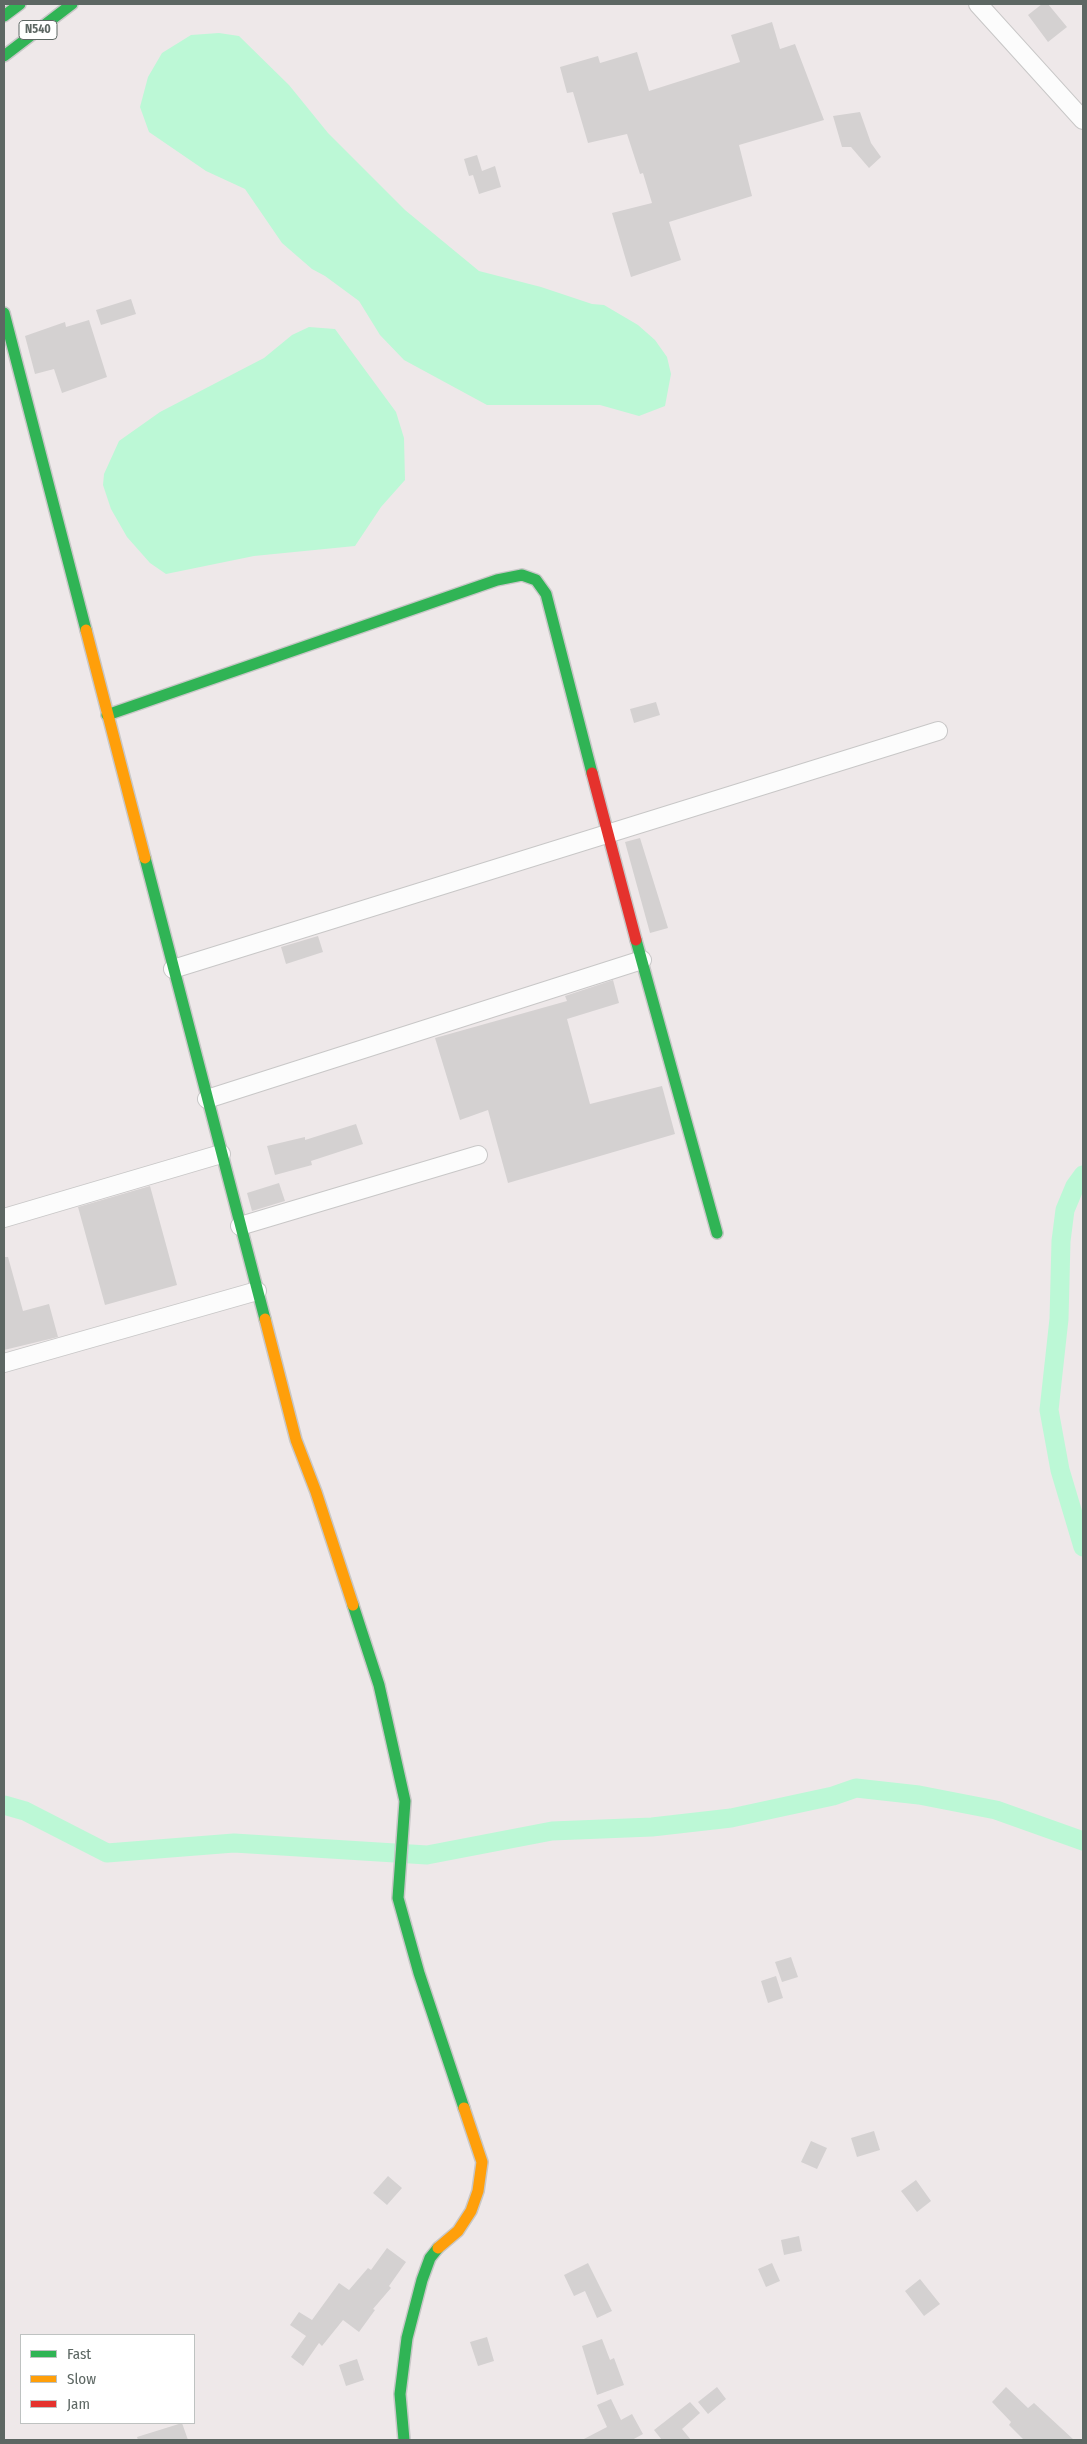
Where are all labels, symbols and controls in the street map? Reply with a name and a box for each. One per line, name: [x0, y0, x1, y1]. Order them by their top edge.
road number: N540: [19, 20, 57, 40]
legend: [20, 2334, 195, 2424]
text: Fast: [67, 2345, 91, 2363]
text: Slow: [67, 2370, 96, 2388]
text: Jam: [67, 2395, 90, 2413]

